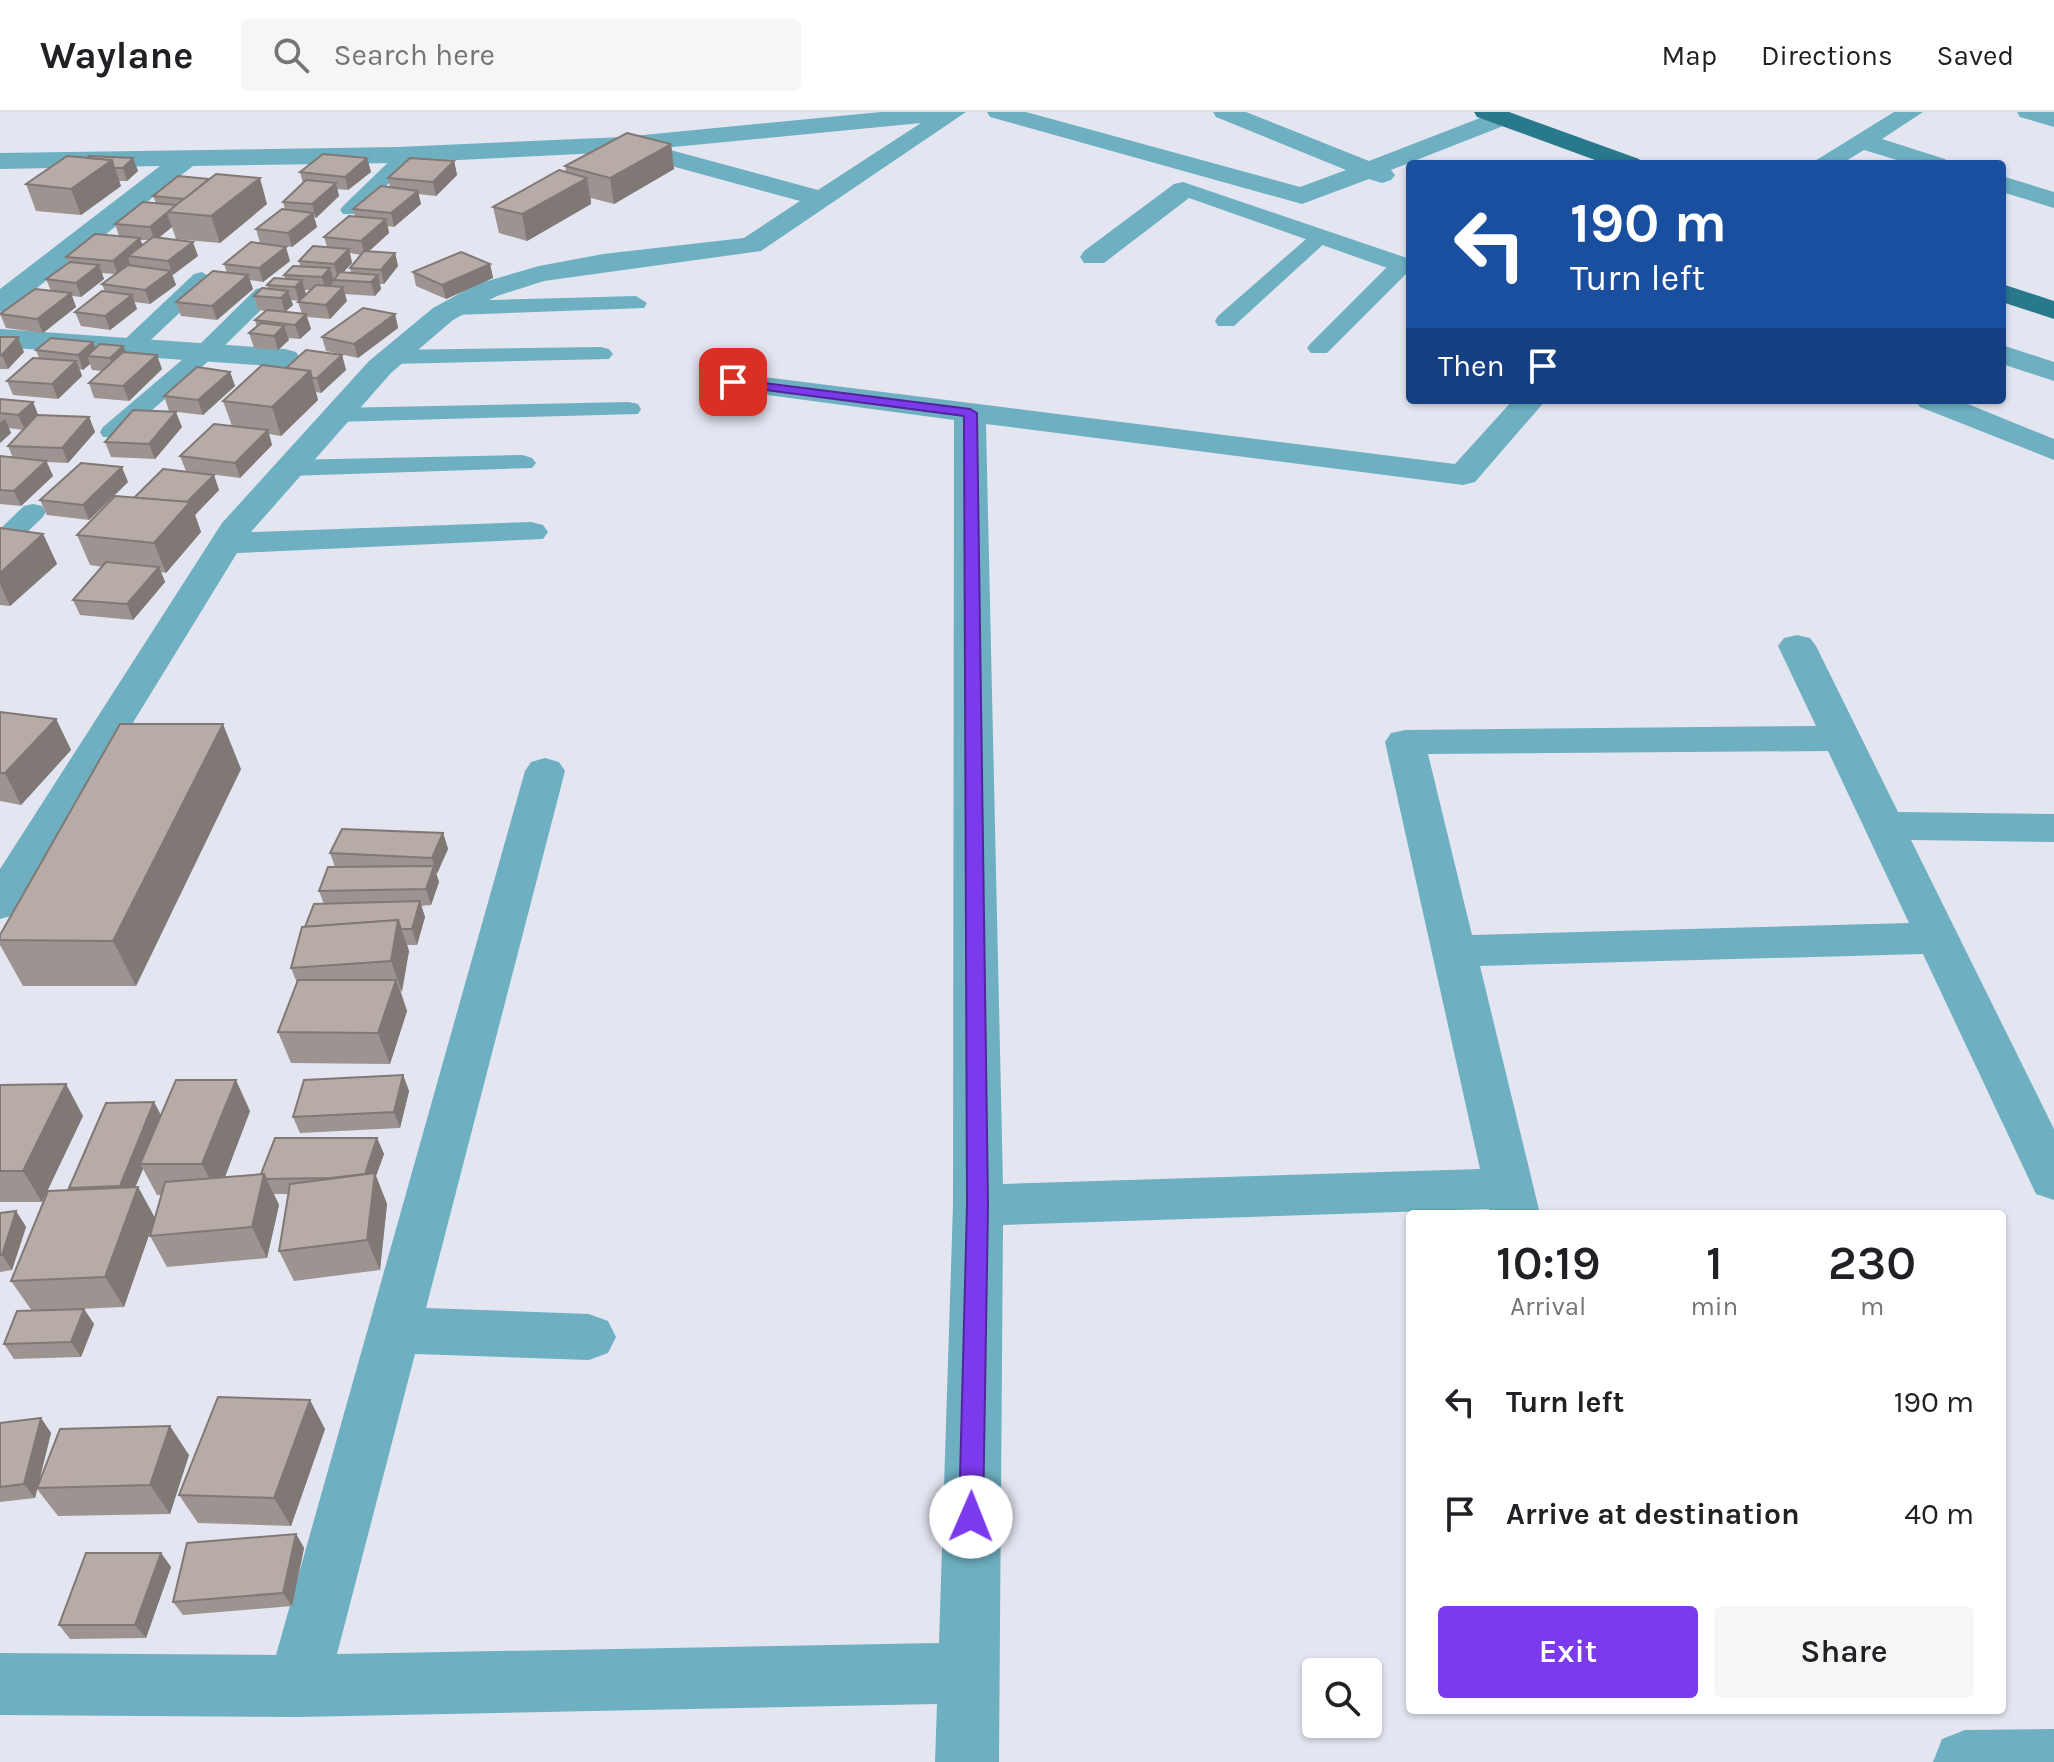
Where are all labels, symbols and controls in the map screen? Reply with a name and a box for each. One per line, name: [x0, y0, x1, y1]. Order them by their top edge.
search box: [241, 19, 801, 91]
text: Waylane: [40, 33, 193, 78]
icon: search: [269, 33, 313, 77]
text: Search here: [333, 37, 495, 73]
text: Map: [1662, 39, 1717, 72]
text: Directions: [1761, 39, 1893, 72]
text: Saved: [1937, 39, 2014, 72]
text: 190 m: [1570, 190, 1727, 255]
icon: left: [1438, 192, 1542, 296]
text: Turn left: [1570, 257, 1705, 299]
icon: arrive: [1521, 344, 1565, 388]
pin: [699, 348, 767, 416]
text: Then: [1438, 348, 1505, 384]
icon: arrive: [711, 360, 755, 404]
text: 10:19: [1496, 1235, 1601, 1291]
text: 1: [1706, 1235, 1723, 1291]
text: 230: [1828, 1235, 1916, 1291]
text: Arrival: [1510, 1291, 1586, 1322]
text: min: [1690, 1291, 1738, 1322]
text: m: [1860, 1291, 1884, 1322]
icon: left: [1438, 1380, 1482, 1424]
text: Turn left: [1506, 1384, 1624, 1420]
text: 190 m: [1894, 1384, 1974, 1420]
position arrow: [929, 1475, 1013, 1559]
icon: arrive: [1438, 1492, 1482, 1536]
text: Arrive at destination: [1506, 1496, 1800, 1532]
text: 40 m: [1904, 1496, 1974, 1532]
button: Exit: [1438, 1606, 1698, 1698]
button: Share: [1714, 1606, 1974, 1698]
map controls: [1302, 1658, 1382, 1738]
button: search: [1302, 1658, 1382, 1738]

